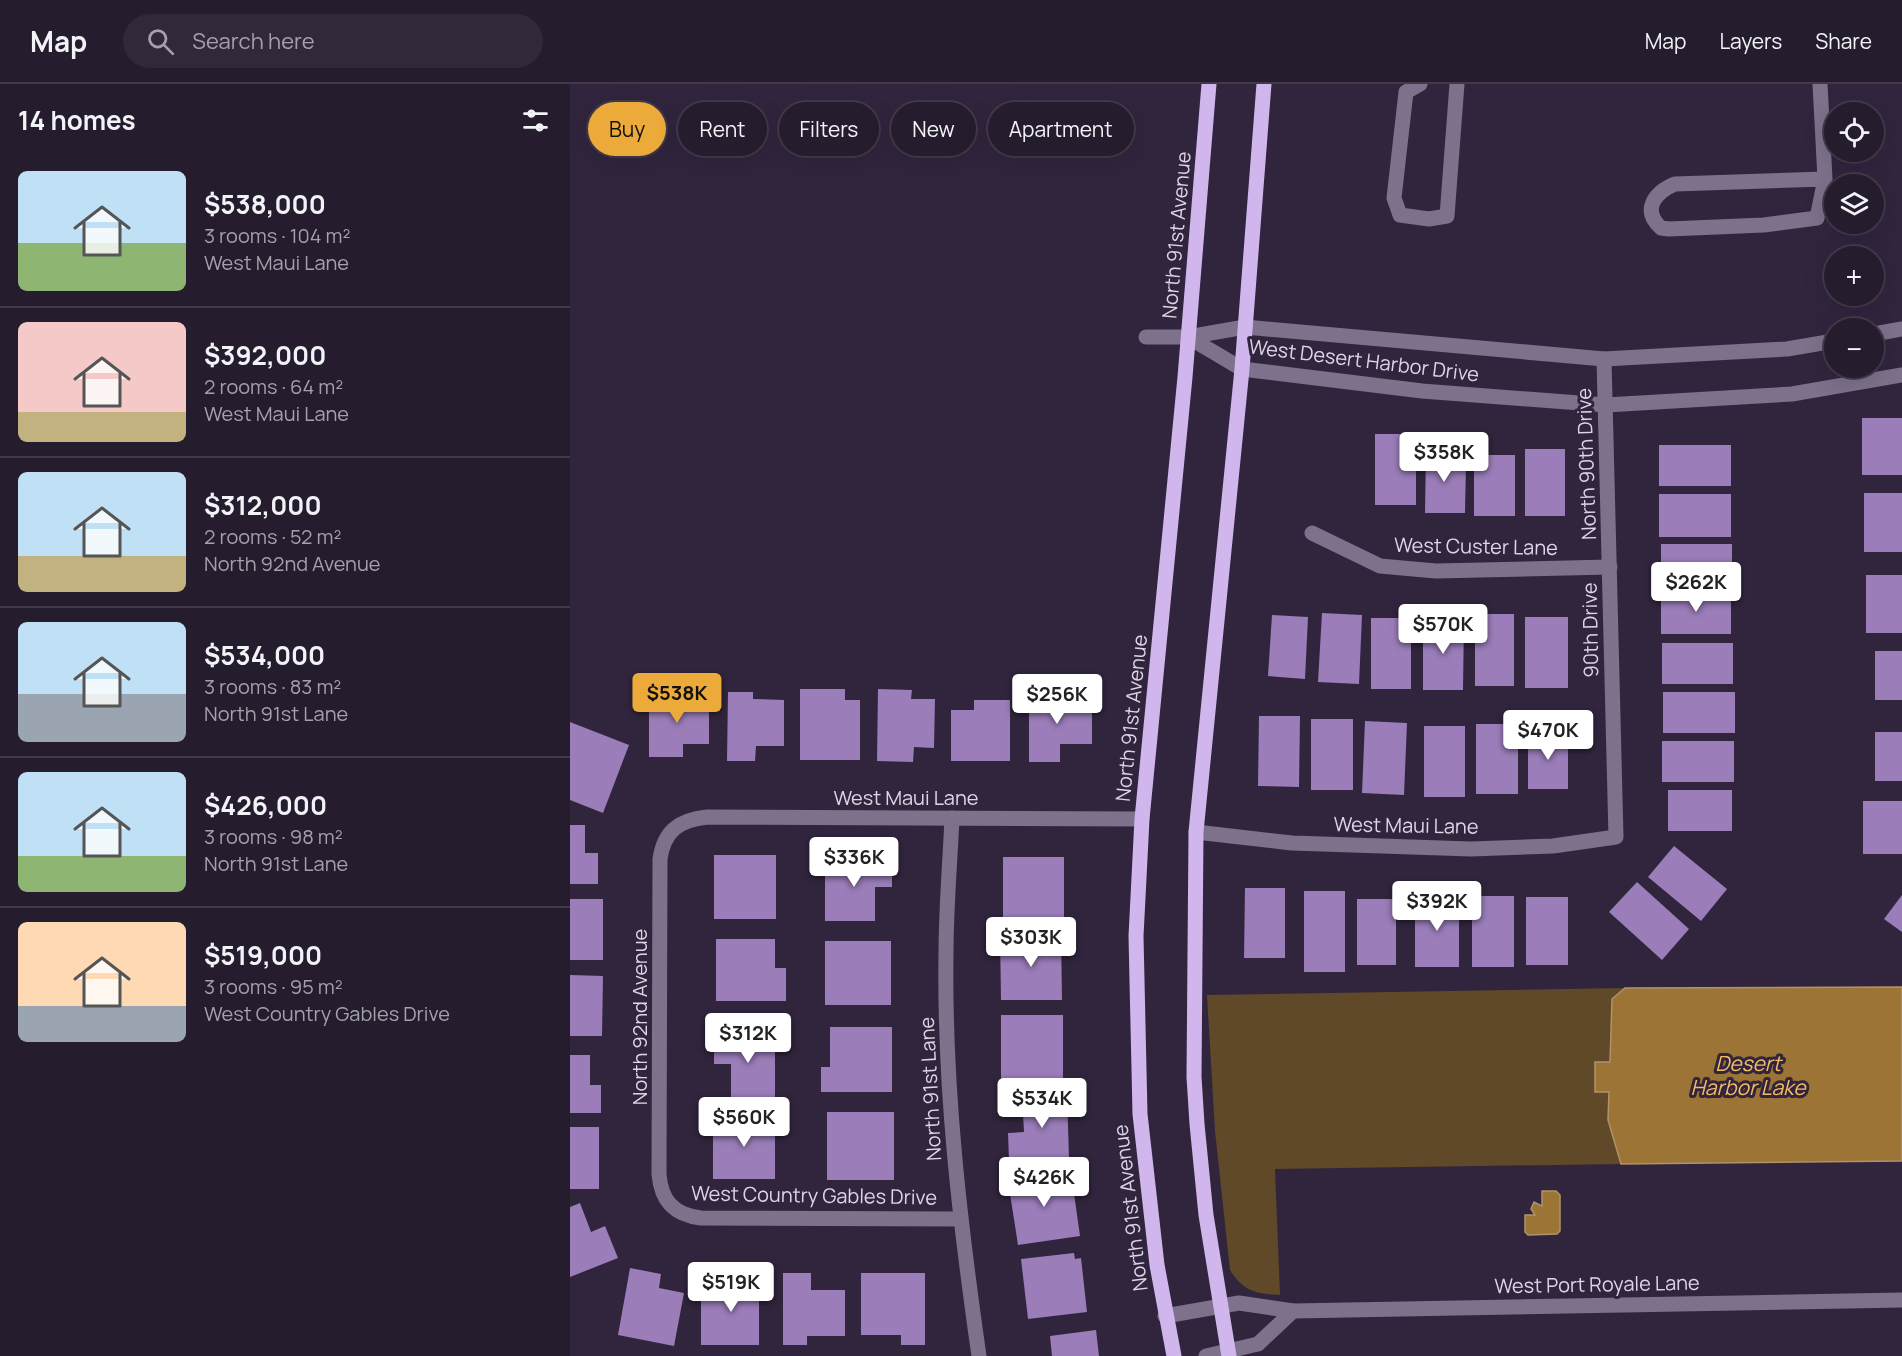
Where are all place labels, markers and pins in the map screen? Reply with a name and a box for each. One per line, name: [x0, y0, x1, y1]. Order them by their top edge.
pin: $358K: [1402, 432, 1486, 483]
pin: $262K: [1654, 562, 1738, 613]
pin: $570K: [1401, 604, 1485, 655]
pin: $538K: [635, 673, 719, 724]
pin: $256K: [1015, 674, 1099, 725]
pin: $470K: [1506, 710, 1590, 761]
pin: $336K: [812, 837, 896, 888]
pin: $392K: [1395, 881, 1479, 932]
pin: $303K: [989, 917, 1073, 968]
pin: $312K: [706, 1013, 790, 1064]
pin: $534K: [1000, 1078, 1084, 1129]
pin: $560K: [702, 1097, 786, 1148]
pin: $426K: [1002, 1157, 1086, 1208]
pin: $519K: [689, 1262, 773, 1313]

